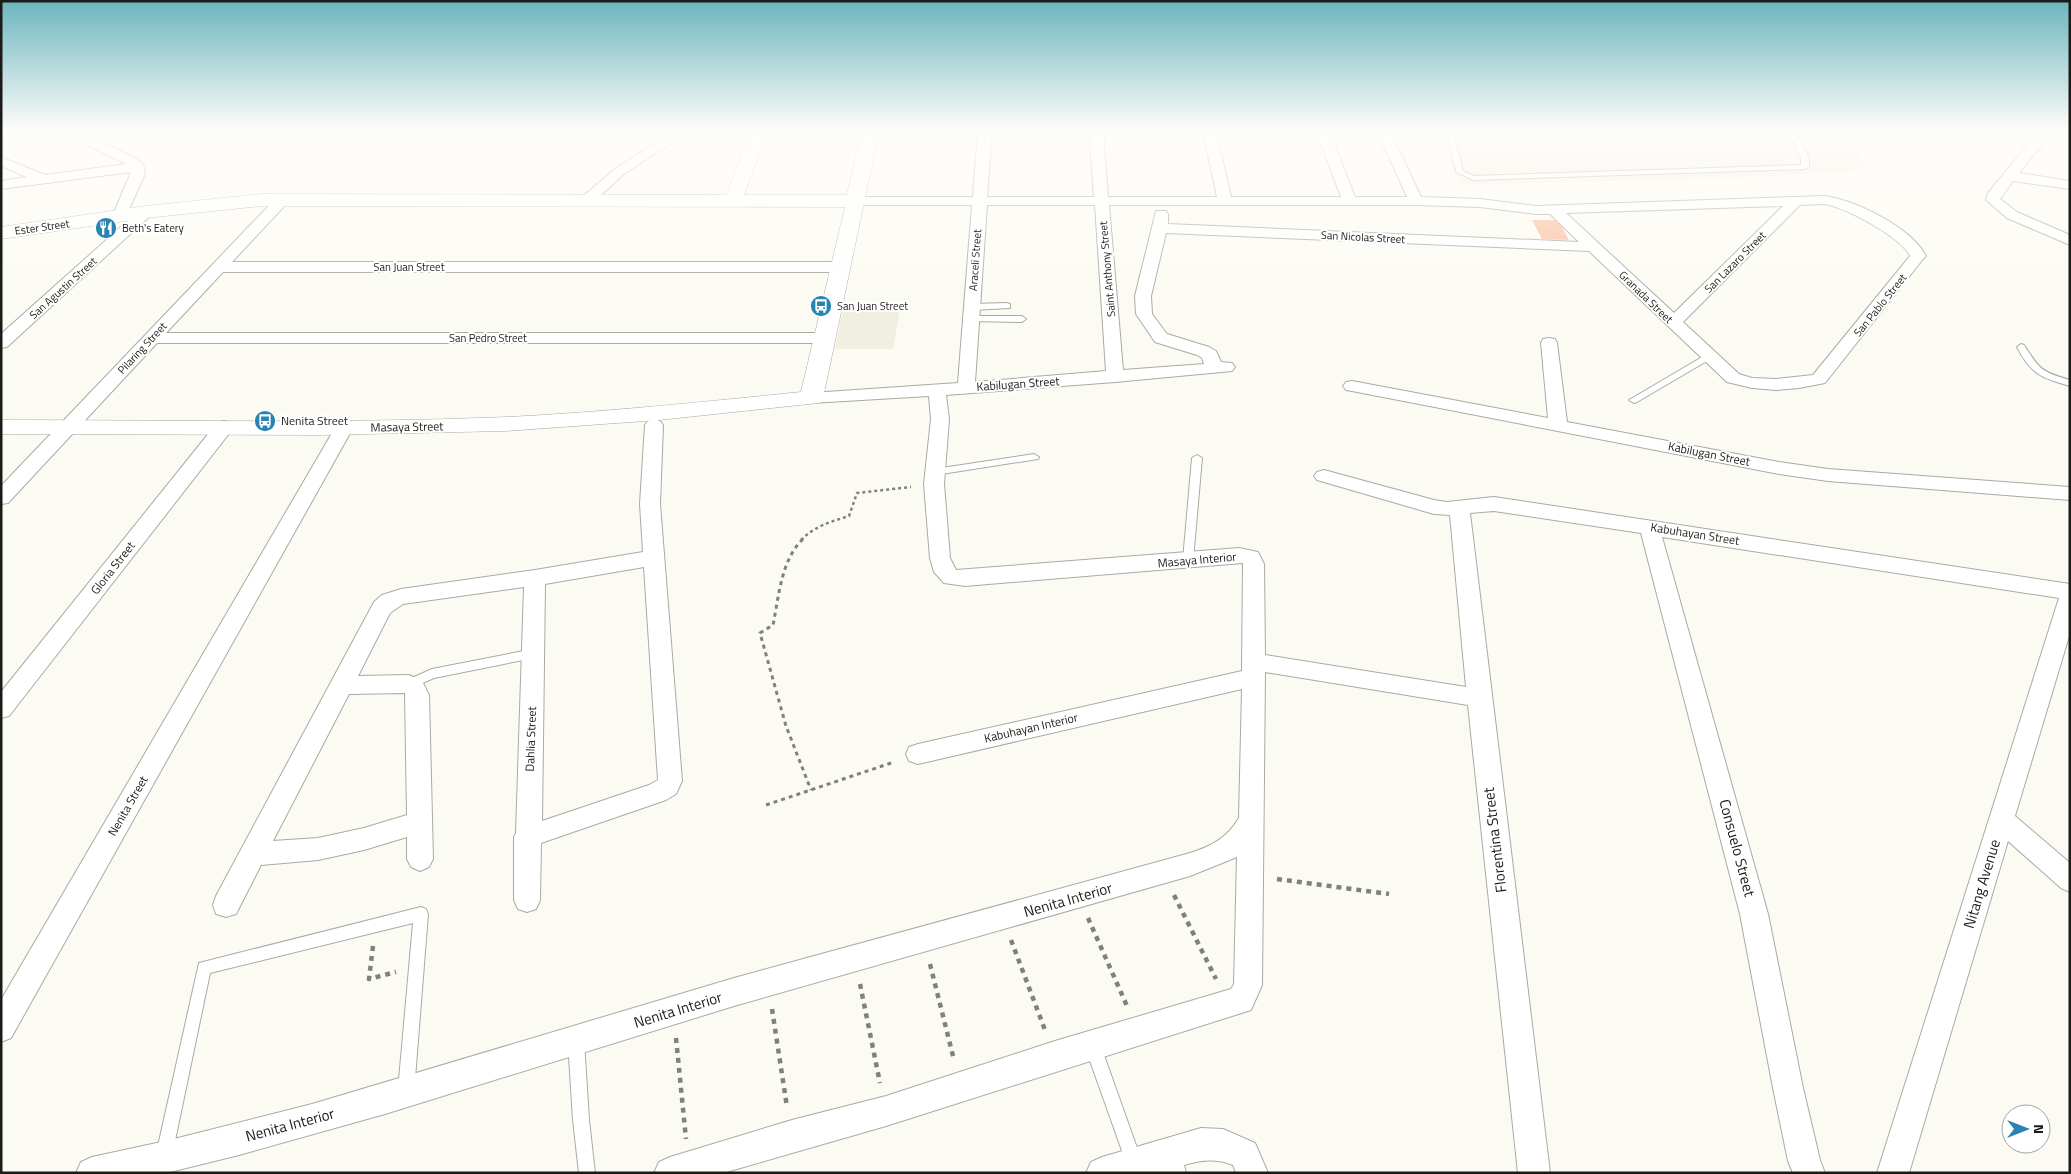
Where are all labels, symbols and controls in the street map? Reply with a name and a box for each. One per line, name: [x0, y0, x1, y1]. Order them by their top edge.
street label: Ester Street: [14, 215, 71, 239]
restaurant icon: Beth's Eatery: [94, 216, 118, 240]
place label: Beth's Eatery: [122, 220, 185, 236]
street label: Saint Anthony Street: [1095, 220, 1119, 318]
street label: San Nicolas Street: [1321, 227, 1406, 247]
street label: San Lazaro Street: [1701, 227, 1770, 296]
street label: Araceli Street: [965, 228, 985, 291]
street label: San Agustin Street: [26, 253, 100, 323]
street label: San Juan Street: [373, 259, 445, 275]
street label: Granada Street: [1615, 267, 1677, 327]
street label: San Pablo Street: [1850, 270, 1910, 340]
bus stop icon: San Juan Street: [809, 294, 833, 318]
place label: San Juan Street: [837, 298, 908, 314]
street label: Pilaring Street: [114, 318, 170, 377]
street label: San Pedro Street: [449, 330, 527, 346]
street label: Kabilugan Street: [976, 371, 1061, 396]
bus stop icon: Nenita Street: [253, 409, 277, 433]
place label: Nenita Street: [281, 411, 349, 430]
street label: Masaya Street: [370, 416, 444, 437]
street label: Kabilugan Street: [1666, 436, 1752, 471]
street label: Kabuhayan Street: [1649, 517, 1742, 550]
street label: Gloria Street: [86, 536, 140, 598]
street label: Masaya Interior: [1157, 547, 1237, 572]
street label: Dahlia Street: [520, 705, 541, 772]
street label: Kabuhayan Interior: [982, 708, 1080, 748]
street label: Nenita Street: [103, 771, 153, 840]
street label: Florentina Street: [1477, 785, 1512, 894]
street label: Consuelo Street: [1713, 797, 1762, 900]
street label: Nitang Avenue: [1957, 836, 2006, 931]
street label: Nenita Interior: [1021, 876, 1115, 923]
street label: Nenita Interior: [631, 985, 725, 1034]
street label: Nenita Interior: [243, 1102, 337, 1147]
north arrow: [2001, 1104, 2051, 1154]
text: N: [2029, 1124, 2050, 1134]

